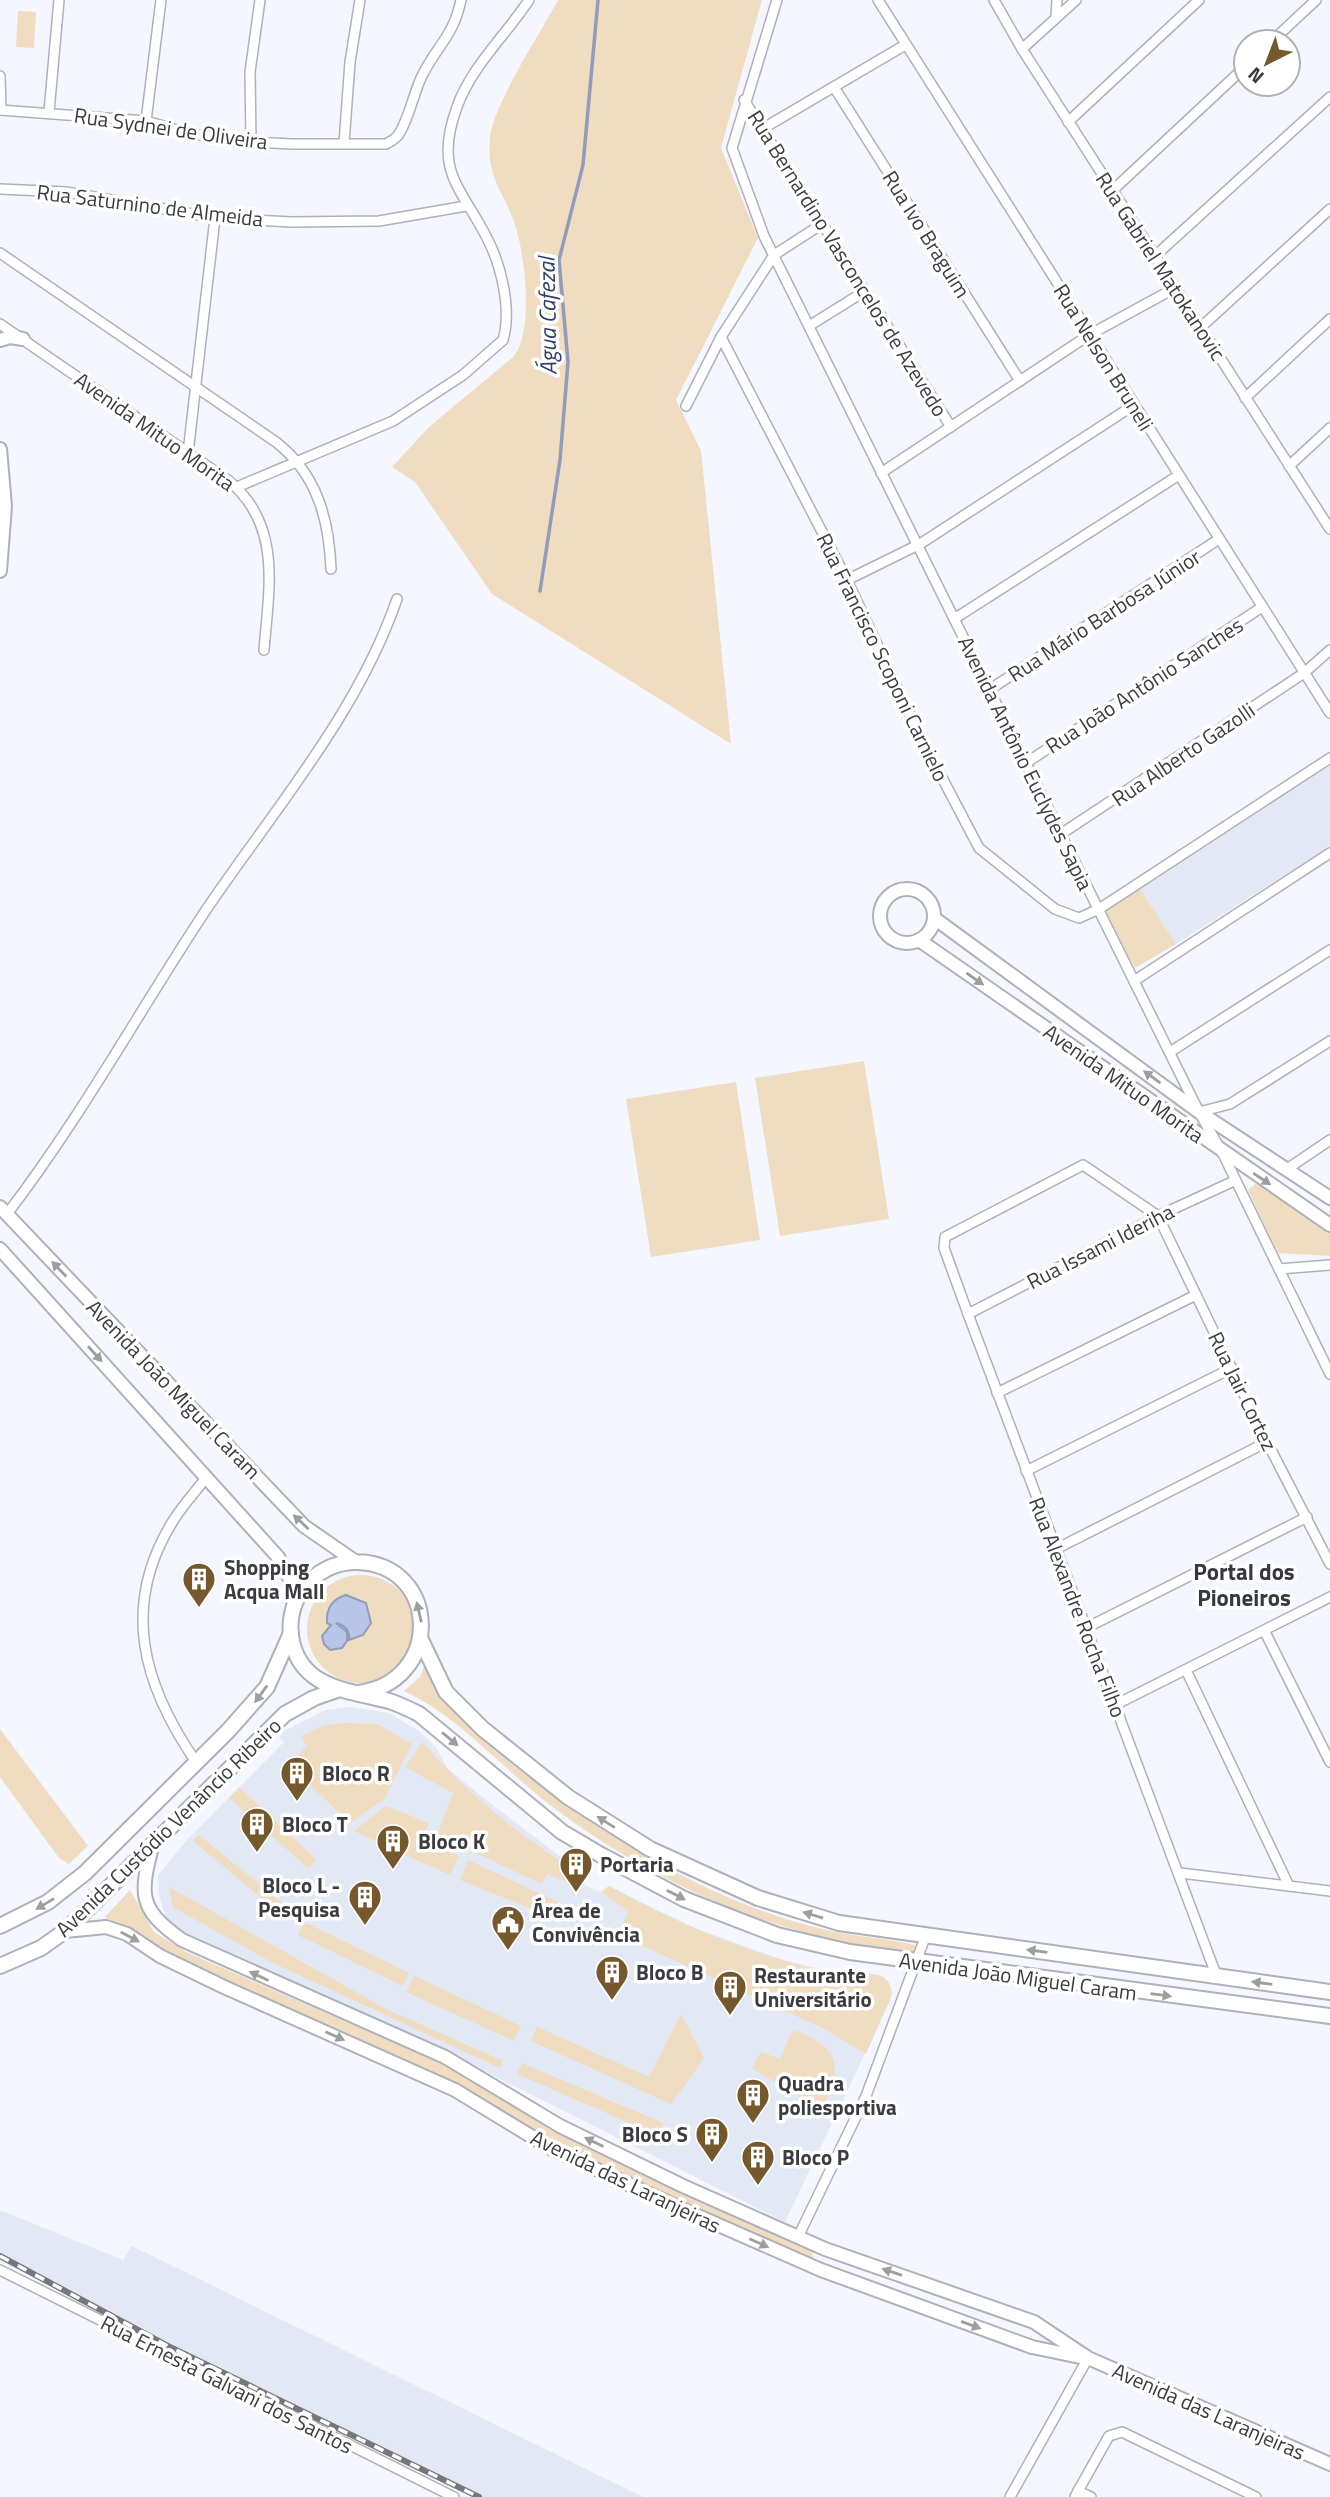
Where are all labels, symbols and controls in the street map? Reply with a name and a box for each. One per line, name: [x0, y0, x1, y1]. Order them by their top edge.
north arrow: [1232, 28, 1302, 98]
text: N: [1241, 61, 1270, 91]
street label: Rua Sydnei de Oliveira: [72, 99, 270, 157]
street label: Rua Bernardino Vasconcelos de Azevedo: [740, 103, 956, 423]
street label: Rua Ivo Braguim: [875, 164, 979, 304]
street label: Rua Gabriel Matokanovic: [1088, 166, 1234, 366]
street label: Rua Saturnino de Almeida: [35, 175, 265, 235]
water label: Água Cafezal: [528, 254, 566, 375]
street label: Rua Nelson Bruneli: [1046, 277, 1162, 437]
street label: Avenida Mituo Morita: [68, 364, 242, 499]
street label: Rua Francisco Scoponi Carnielo: [809, 527, 957, 787]
street label: Rua Mário Barbosa Júnior: [1001, 541, 1207, 689]
street label: Rua João Antônio Sanches: [1039, 609, 1249, 761]
street label: Avenida Antônio Euclydes Sapia: [950, 630, 1102, 896]
street label: Rua Alberto Gazolli: [1105, 694, 1261, 814]
one-way arrow: [966, 972, 984, 986]
street label: Avenida Mituo Morita: [1037, 1016, 1211, 1151]
one-way arrow: [1143, 1070, 1161, 1084]
one-way arrow: [1252, 1173, 1272, 1186]
street label: Rua Issami Ideriha: [1021, 1195, 1180, 1297]
one-way arrow: [52, 1261, 68, 1278]
street label: Avenida João Miguel Caram: [79, 1292, 269, 1486]
street label: Rua Jair Cortez: [1200, 1326, 1286, 1456]
one-way arrow: [87, 1345, 103, 1363]
street label: Rua Alexandre Rocha Filho: [1021, 1492, 1135, 1722]
one-way arrow: [293, 1514, 310, 1530]
place label: Shopping Acqua Mall: [224, 1551, 324, 1607]
district label: Portal dos Pioneiros: [1193, 1554, 1295, 1615]
building icon: Shopping Acqua Mall: [180, 1560, 218, 1609]
one-way arrow: [413, 1601, 424, 1623]
one-way arrow: [254, 1685, 268, 1703]
street label: Avenida Custódio Venâncio Ribeiro: [48, 1710, 288, 1944]
one-way arrow: [441, 1731, 458, 1746]
building icon: Bloco R: [278, 1754, 316, 1803]
place label: Bloco R: [322, 1757, 390, 1789]
building icon: Bloco T: [238, 1805, 276, 1854]
place label: Bloco T: [282, 1808, 348, 1840]
one-way arrow: [597, 1815, 616, 1828]
building icon: Bloco K: [374, 1822, 412, 1871]
place label: Bloco K: [418, 1825, 486, 1857]
building icon: Portaria: [557, 1845, 595, 1894]
place label: Portaria: [600, 1848, 674, 1880]
place label: Bloco L - Pesquisa: [258, 1869, 340, 1925]
building icon: Bloco L - Pesquisa: [346, 1878, 384, 1927]
one-way arrow: [667, 1888, 687, 1900]
place label: Área de Convivência: [532, 1894, 640, 1950]
one-way arrow: [36, 1897, 55, 1910]
public building icon: Área de Convivência: [489, 1903, 527, 1952]
one-way arrow: [802, 1909, 823, 1919]
one-way arrow: [121, 1931, 141, 1943]
street label: Avenida João Miguel Caram: [897, 1943, 1139, 2009]
one-way arrow: [1026, 1945, 1048, 1956]
building icon: Bloco B: [593, 1953, 631, 2002]
place label: Bloco B: [636, 1956, 704, 1988]
place label: Restaurante Universitário: [754, 1959, 872, 2015]
building icon: Restaurante Universitário: [711, 1968, 749, 2017]
one-way arrow: [249, 1970, 269, 1982]
one-way arrow: [1251, 1978, 1273, 1989]
one-way arrow: [1150, 1989, 1172, 2000]
one-way arrow: [325, 2030, 346, 2041]
place label: Quadra poliesportiva: [778, 2067, 897, 2123]
building icon: Quadra poliesportiva: [734, 2076, 772, 2125]
building icon: Bloco S: [693, 2115, 731, 2164]
place label: Bloco S: [622, 2118, 688, 2150]
street label: Avenida das Laranjeiras: [526, 2121, 726, 2241]
one-way arrow: [584, 2137, 604, 2148]
building icon: Bloco P: [739, 2138, 777, 2187]
place label: Bloco P: [782, 2141, 849, 2173]
one-way arrow: [749, 2237, 769, 2249]
one-way arrow: [881, 2266, 902, 2277]
street label: Rua Ernesta Galvani dos Santos: [95, 2306, 359, 2462]
one-way arrow: [961, 2319, 982, 2330]
street label: Avenida das Laranjeiras: [1108, 2354, 1310, 2468]

